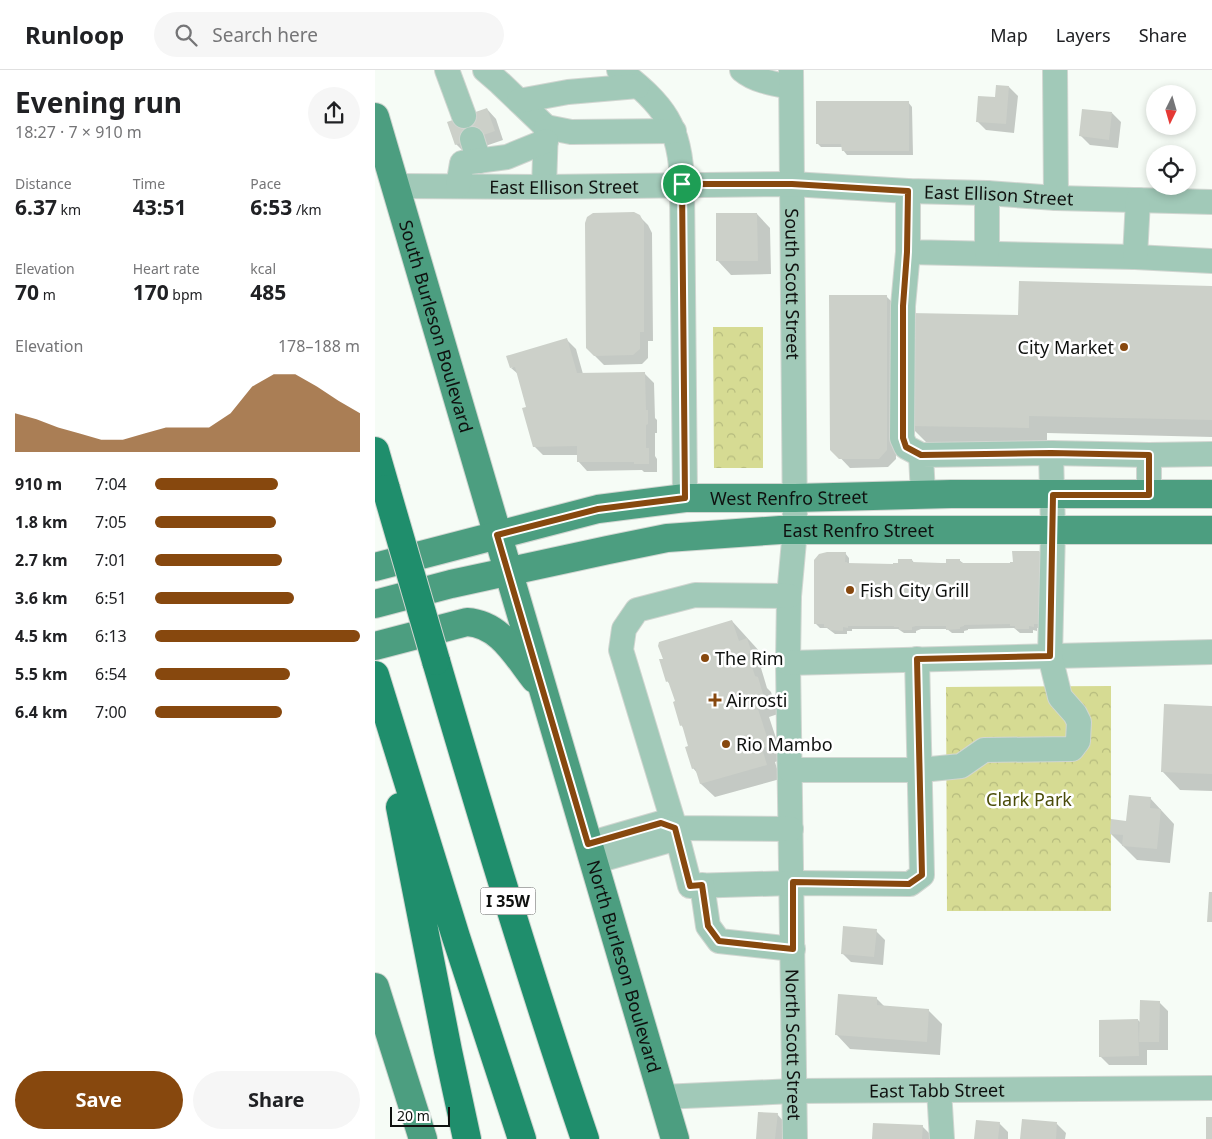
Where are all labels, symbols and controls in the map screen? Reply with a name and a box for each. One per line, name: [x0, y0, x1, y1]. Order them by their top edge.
search box: [154, 12, 504, 57]
text: Runloop: [25, 18, 124, 51]
icon: search: [172, 21, 200, 49]
text: Search here: [212, 22, 318, 48]
text: Map: [990, 23, 1028, 47]
text: Layers: [1056, 23, 1111, 47]
text: Share: [1139, 23, 1187, 47]
text: Evening run: [15, 83, 182, 121]
north arrow: [1146, 85, 1196, 135]
map controls: [1146, 85, 1196, 195]
button: share: [308, 87, 360, 139]
text: 18:27 · 7 × 910 m: [15, 121, 142, 143]
button: locate: [1146, 145, 1196, 195]
pin: [661, 163, 703, 205]
icon: arrive: [668, 170, 696, 198]
text: Distance: [15, 174, 72, 193]
text: Time: [133, 174, 165, 193]
text: Pace: [250, 174, 281, 193]
street label: East Ellison Street: [489, 174, 639, 199]
street label: East Ellison Street: [924, 179, 1074, 210]
text: 6.37: [15, 193, 57, 221]
text: 43:51: [133, 193, 187, 221]
text: 6:53: [250, 193, 292, 221]
text: km: [57, 200, 81, 219]
text: /km: [292, 200, 322, 219]
street label: South Scott Street: [780, 208, 806, 360]
street label: South Burleson Boulevard: [394, 217, 479, 435]
text: Elevation: [15, 259, 75, 278]
text: Heart rate: [133, 259, 200, 278]
text: kcal: [250, 259, 276, 278]
text: 70: [15, 278, 39, 306]
text: 170: [133, 278, 169, 306]
text: 485: [250, 278, 286, 306]
text: m: [39, 285, 56, 304]
text: bpm: [169, 285, 203, 304]
text: Elevation: [15, 335, 83, 357]
text: 178–188 m: [278, 335, 360, 357]
place label: City Market: [1018, 335, 1114, 359]
marker: City Market: [1118, 341, 1130, 353]
text: 910 m: [15, 473, 62, 495]
text: 7:04: [95, 473, 127, 495]
street label: West Renfro Street: [710, 484, 869, 510]
text: 1.8 km: [15, 511, 67, 533]
text: 7:05: [95, 511, 127, 533]
street label: East Renfro Street: [783, 518, 935, 542]
text: 2.7 km: [15, 549, 67, 571]
text: 7:01: [95, 549, 127, 571]
place label: Fish City Grill: [860, 578, 969, 602]
marker: Fish City Grill: [844, 584, 856, 596]
text: 3.6 km: [15, 587, 67, 609]
text: 6:51: [95, 587, 127, 609]
text: 4.5 km: [15, 625, 67, 647]
text: 6:13: [95, 625, 127, 647]
place label: The Rim: [715, 646, 784, 670]
marker: The Rim: [699, 652, 711, 664]
text: 5.5 km: [15, 663, 67, 685]
text: 6:54: [95, 663, 127, 685]
place label: Airrosti: [726, 688, 787, 712]
marker: Airrosti: [708, 693, 722, 707]
text: 6.4 km: [15, 701, 67, 723]
text: 7:00: [95, 701, 127, 723]
place label: Rio Mambo: [736, 732, 833, 756]
marker: Rio Mambo: [720, 738, 732, 750]
park label: Clark Park: [986, 787, 1072, 811]
street label: North Burleson Boulevard: [582, 857, 667, 1075]
road number: I 35W: [481, 888, 535, 914]
street label: North Scott Street: [780, 969, 807, 1121]
button: Save: [15, 1071, 183, 1129]
button: Share: [193, 1071, 360, 1129]
street label: East Tabb Street: [869, 1077, 1005, 1102]
scale bar: [390, 1104, 450, 1127]
text: 20 m: [397, 1106, 430, 1125]

